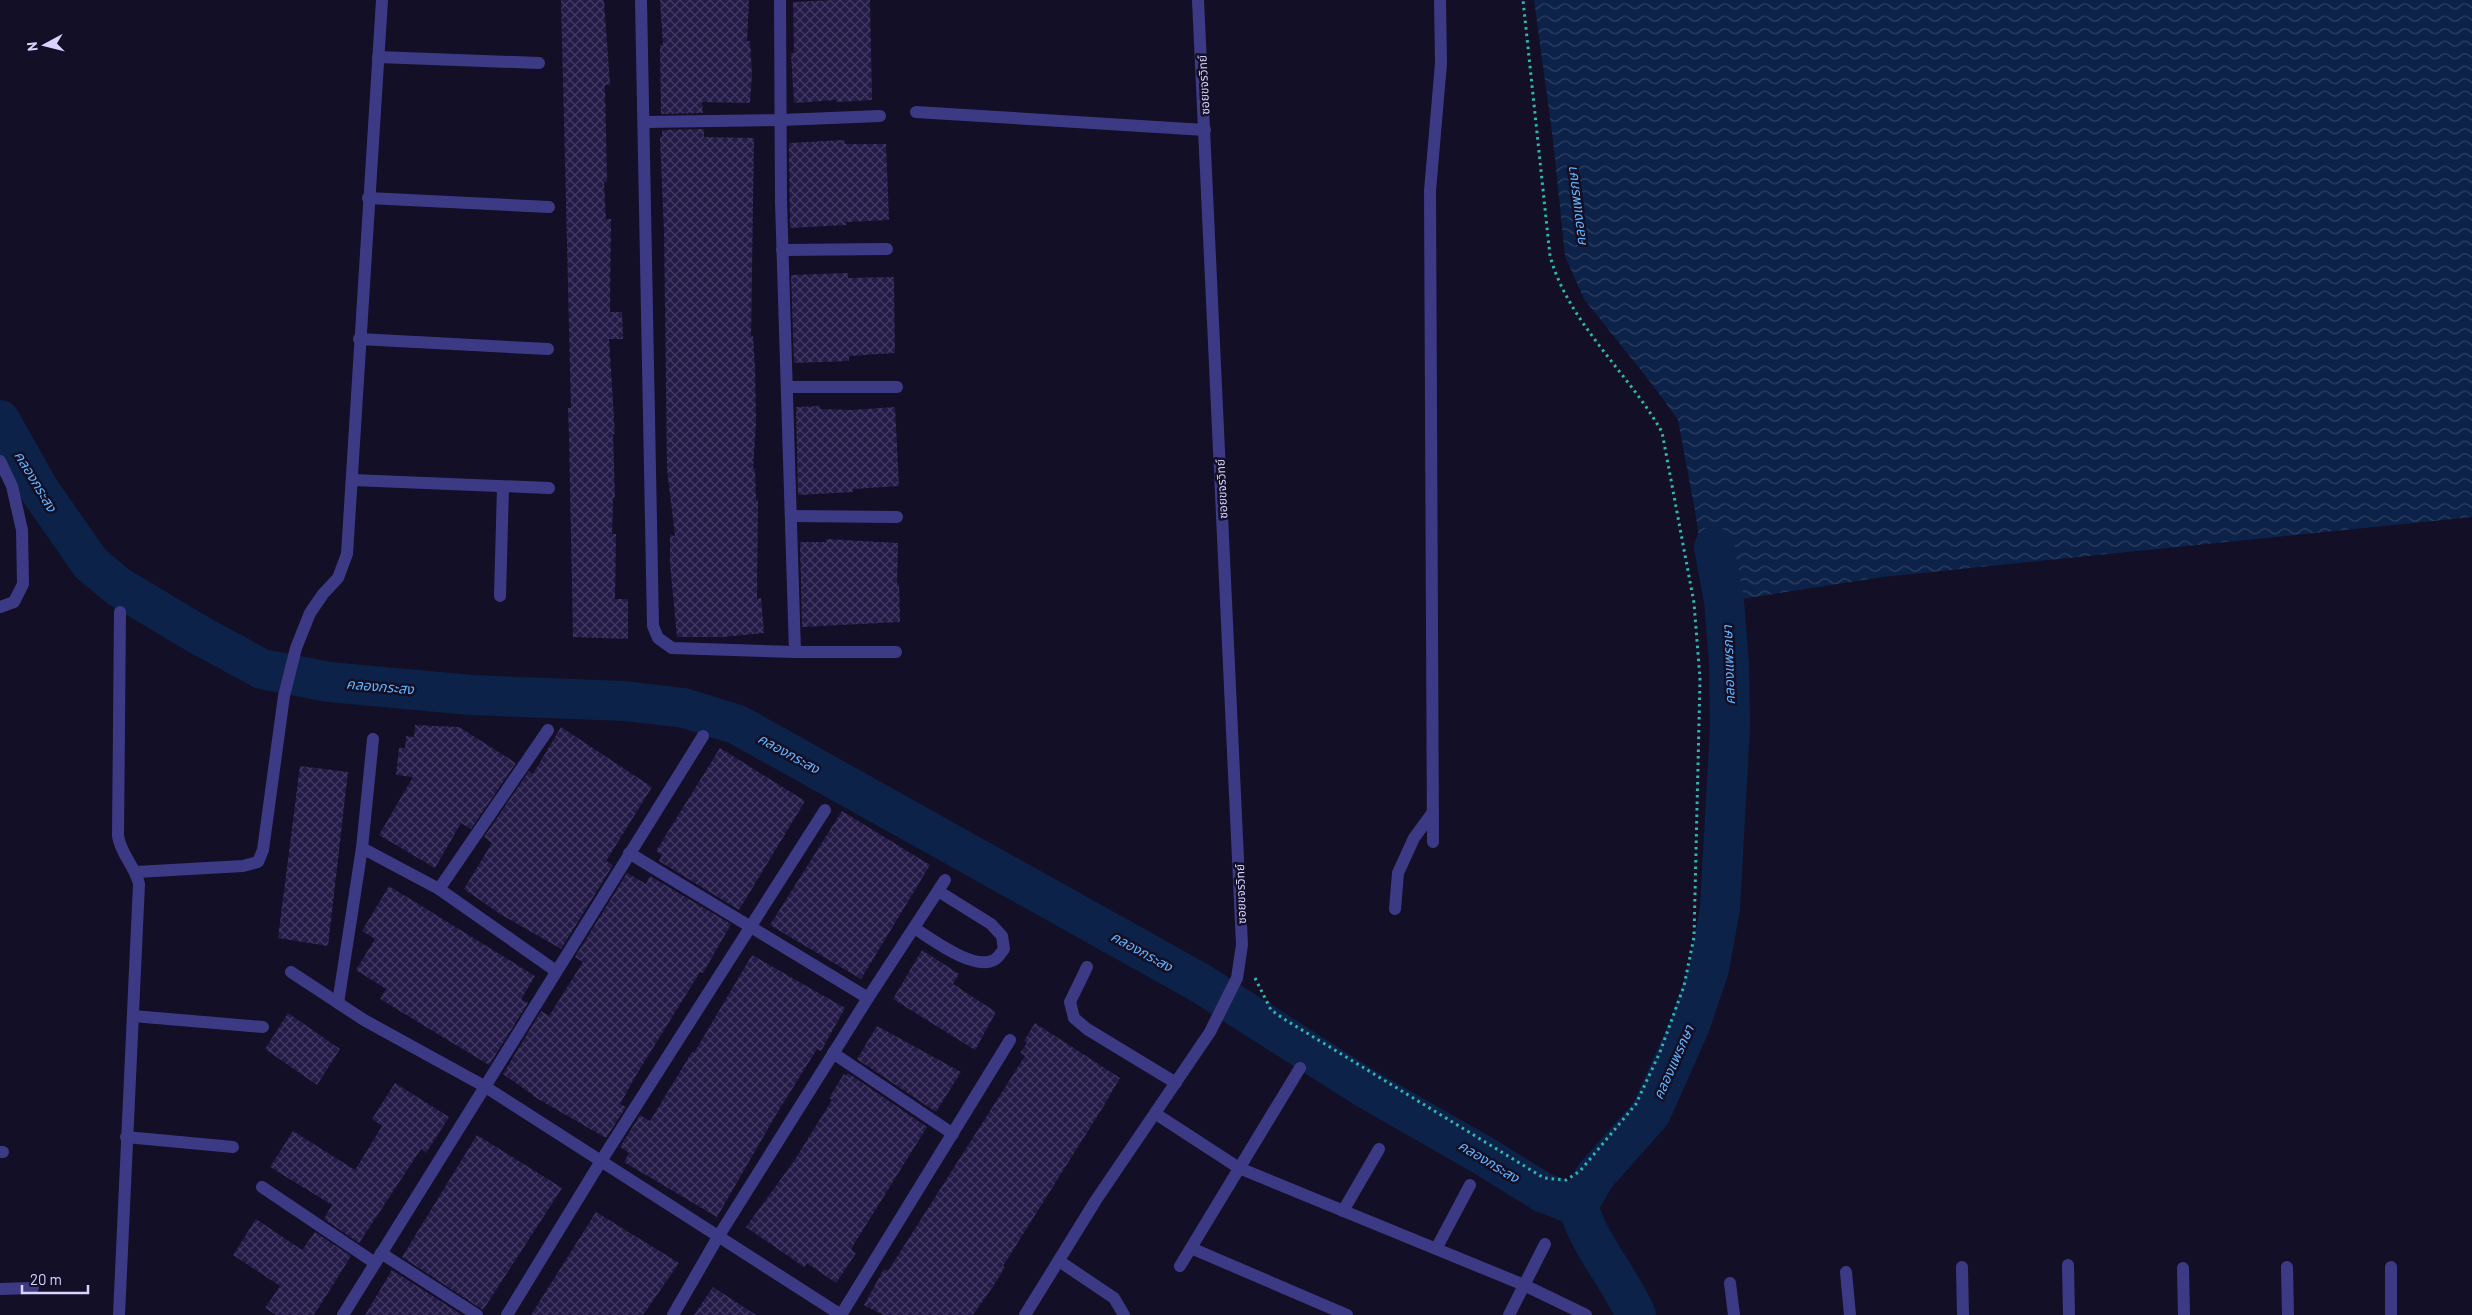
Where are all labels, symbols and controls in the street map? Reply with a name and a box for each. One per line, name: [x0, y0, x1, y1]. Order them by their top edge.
north arrow: [20, 20, 70, 70]
text: N: [23, 41, 41, 52]
street label: ซอยขจรวิทย์: [1194, 55, 1212, 115]
water label: คลองแพรกษา: [1563, 165, 1589, 247]
water label: คลองกระสง: [11, 448, 61, 516]
street label: ซอยขจรวิทย์: [1212, 459, 1230, 519]
water label: คลองแพรกษา: [1718, 624, 1738, 705]
water label: คลองกระสง: [346, 675, 416, 698]
water label: คลองกระสง: [755, 729, 824, 778]
street label: ซอยขจรวิทย์: [1232, 864, 1248, 924]
water label: คลองกระสง: [1108, 927, 1177, 976]
water label: คลองแพรกษา: [1649, 1021, 1697, 1102]
water label: คลองกระสง: [1456, 1136, 1524, 1186]
scale bar: [22, 1262, 89, 1294]
text: 20 m: [30, 1270, 62, 1288]

